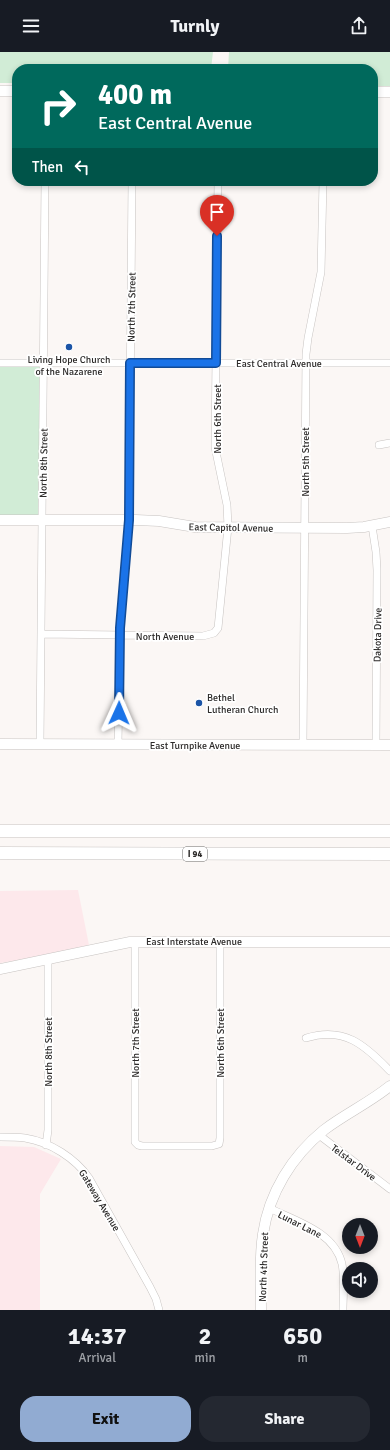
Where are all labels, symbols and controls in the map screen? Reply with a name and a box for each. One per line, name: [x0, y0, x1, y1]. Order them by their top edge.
icon: menu: [20, 15, 42, 37]
text: Turnly: [171, 15, 219, 37]
icon: share: [348, 15, 370, 37]
text: 400 m: [98, 78, 172, 112]
icon: right: [32, 80, 84, 132]
text: East Central Avenue: [98, 112, 252, 134]
icon: left: [71, 156, 93, 178]
text: Then: [32, 158, 63, 176]
pin: [200, 195, 234, 236]
icon: arrive: [206, 201, 228, 223]
street label: North 7th Street: [125, 272, 139, 342]
marker: Living Hope Church of the Nazarene: [64, 342, 74, 352]
place label: Living Hope Church of the Nazarene: [28, 354, 110, 378]
street label: East Central Avenue: [236, 358, 322, 370]
street label: North 6th Street: [212, 384, 224, 454]
street label: North 5th Street: [300, 427, 312, 497]
street label: North 8th Street: [37, 428, 51, 498]
street label: East Capitol Avenue: [189, 521, 273, 535]
street label: Dakota Drive: [372, 608, 384, 662]
street label: North Avenue: [136, 631, 194, 643]
position arrow: [98, 692, 140, 734]
place label: Bethel Lutheran Church: [207, 692, 278, 716]
marker: Bethel Lutheran Church: [194, 698, 204, 708]
street label: East Turnpike Avenue: [150, 740, 240, 752]
road number: I 94: [183, 847, 207, 861]
street label: East Interstate Avenue: [146, 936, 242, 948]
street label: North 7th Street: [130, 1008, 142, 1078]
street label: North 6th Street: [215, 1008, 227, 1078]
street label: North 8th Street: [43, 1017, 55, 1087]
street label: Telstar Drive: [329, 1142, 378, 1184]
street label: Gateway Avenue: [76, 1167, 122, 1234]
street label: Lunar Lane: [276, 1209, 323, 1241]
north arrow: [342, 1218, 378, 1254]
map controls: [342, 1218, 378, 1298]
street label: North 4th Street: [257, 1232, 271, 1302]
button: sound: [342, 1262, 378, 1298]
text: 14:37: [68, 1321, 127, 1351]
text: 2: [199, 1321, 211, 1351]
text: 650: [283, 1321, 322, 1351]
text: Arrival: [79, 1350, 116, 1366]
text: min: [195, 1350, 216, 1366]
text: m: [298, 1350, 308, 1366]
button: Exit: [20, 1396, 191, 1442]
button: Share: [199, 1396, 370, 1442]

